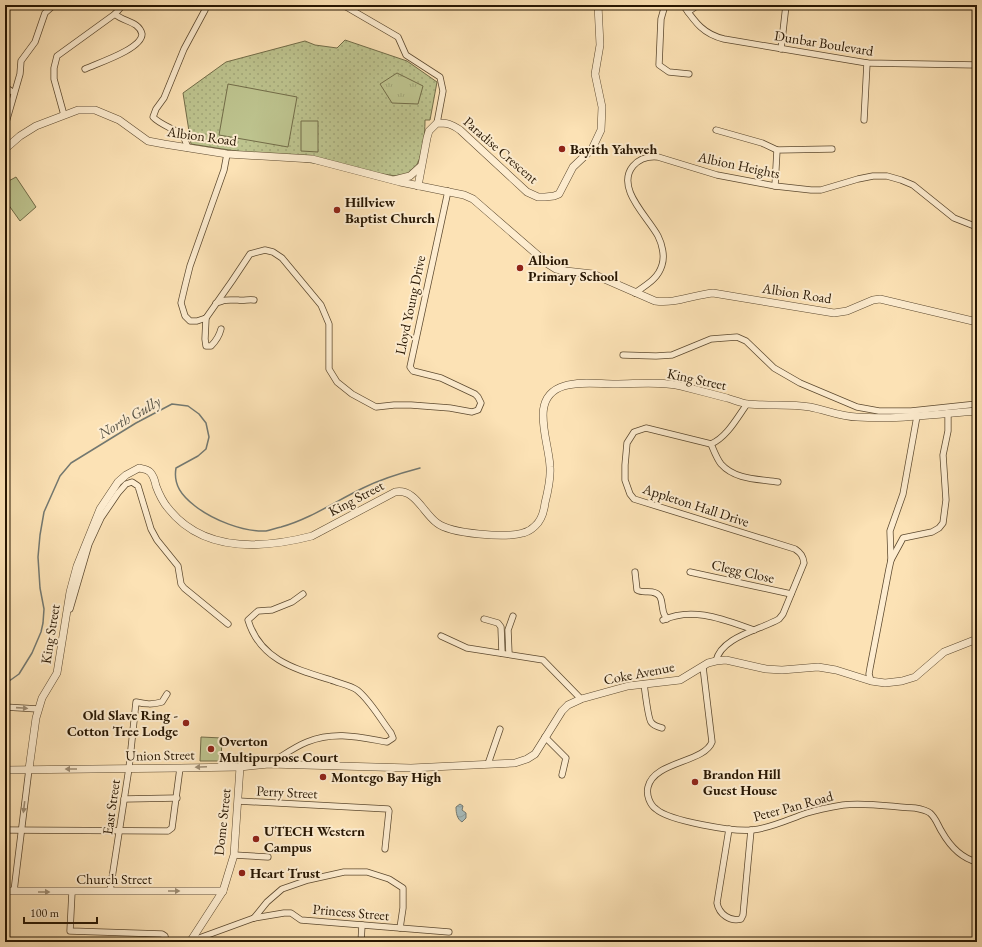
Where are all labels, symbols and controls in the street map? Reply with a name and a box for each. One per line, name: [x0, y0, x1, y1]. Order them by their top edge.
street label: Dunbar Boulevard: [773, 26, 876, 60]
street label: Paradise Crescent: [460, 113, 543, 188]
street label: Albion Road: [165, 122, 239, 150]
place label: Bayith Yahweh: [570, 140, 657, 158]
marker: Bayith Yahweh: [557, 144, 567, 154]
street label: Albion Heights: [695, 147, 782, 183]
place label: Hillview Baptist Church: [345, 193, 435, 227]
marker: Hillview Baptist Church: [332, 205, 342, 215]
place label: Albion Primary School: [527, 251, 618, 285]
street label: Lloyd Young Drive: [391, 253, 429, 356]
marker: Albion Primary School: [515, 263, 525, 273]
street label: Albion Road: [760, 278, 834, 308]
street label: King Street: [666, 364, 729, 394]
water label: North Gully: [93, 391, 164, 443]
street label: King Street: [325, 476, 387, 520]
street label: Appleton Hall Drive: [640, 479, 752, 531]
street label: Clegg Close: [710, 555, 777, 587]
street label: King Street: [36, 602, 64, 665]
street label: Coke Avenue: [602, 657, 676, 689]
one-way arrow: [16, 704, 28, 711]
place label: Old Slave Ring - Cotton Tree Lodge: [67, 706, 179, 740]
marker: Old Slave Ring - Cotton Tree Lodge: [181, 718, 191, 728]
place label: Overton Multipurpose Court: [219, 732, 339, 766]
marker: Overton Multipurpose Court: [206, 744, 216, 754]
street label: Union Street: [125, 745, 195, 765]
one-way arrow: [194, 764, 207, 770]
place label: Brandon Hill Guest House: [703, 765, 781, 799]
one-way arrow: [64, 766, 77, 772]
place label: Montego Bay High: [331, 768, 442, 786]
marker: Montego Bay High: [318, 772, 328, 782]
marker: Brandon Hill Guest House: [690, 777, 700, 787]
street label: East Street: [98, 778, 124, 836]
street label: Perry Street: [256, 781, 319, 803]
street label: Peter Pan Road: [751, 786, 836, 825]
street label: Dome Street: [210, 787, 235, 856]
one-way arrow: [21, 801, 28, 814]
place label: UTECH Western Campus: [264, 822, 365, 856]
marker: UTECH Western Campus: [251, 834, 261, 844]
place label: Heart Trust: [250, 864, 321, 882]
marker: Heart Trust: [237, 868, 247, 878]
street label: Church Street: [76, 870, 152, 888]
one-way arrow: [168, 888, 181, 894]
one-way arrow: [38, 889, 51, 895]
scale bar: [24, 899, 97, 925]
street label: Princess Street: [312, 900, 391, 924]
text: 100 m: [30, 905, 60, 921]

